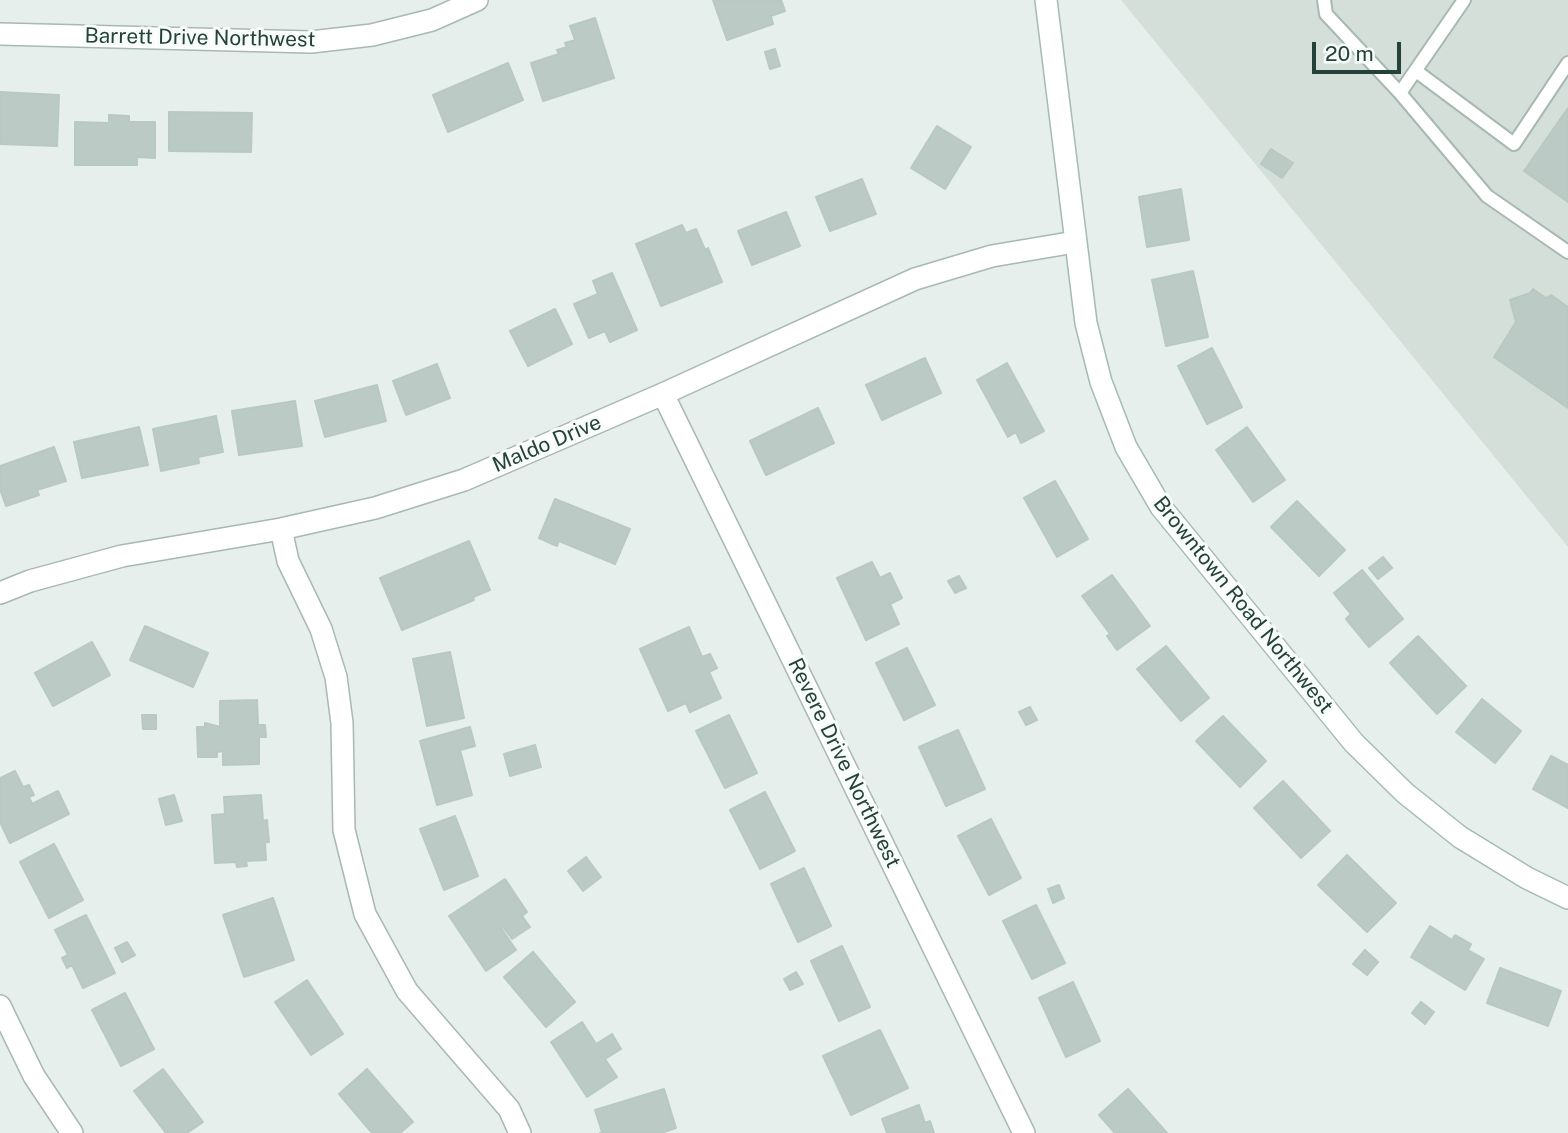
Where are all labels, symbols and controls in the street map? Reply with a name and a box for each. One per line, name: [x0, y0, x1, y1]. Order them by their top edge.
street label: Barrett Drive Northwest: [84, 23, 316, 53]
scale bar: [1316, 28, 1405, 72]
text: 20 m: [1325, 41, 1374, 66]
street label: Maldo Drive: [489, 410, 605, 478]
street label: Browntown Road Northwest: [1148, 491, 1338, 719]
street label: Revere Drive Northwest: [782, 654, 906, 872]

